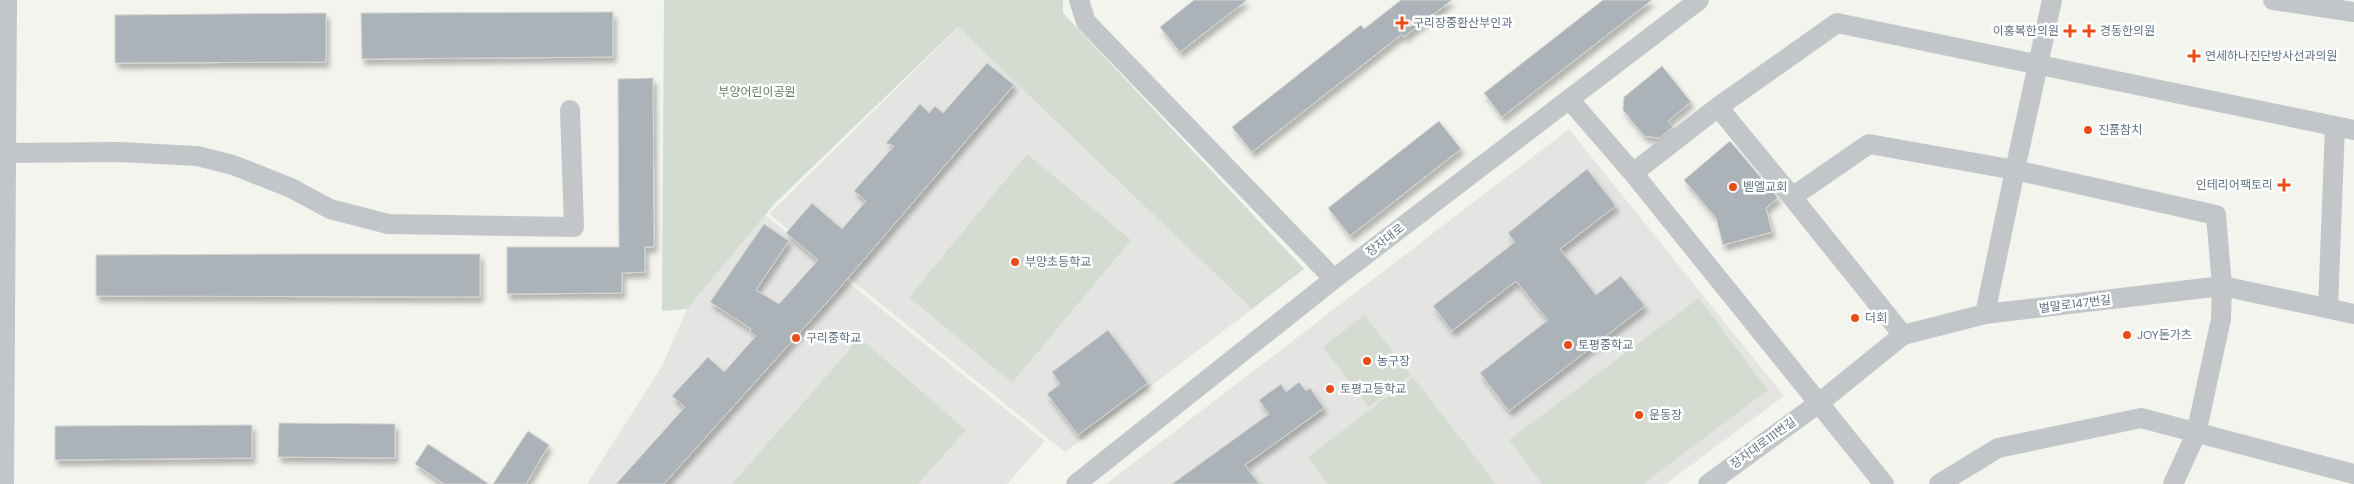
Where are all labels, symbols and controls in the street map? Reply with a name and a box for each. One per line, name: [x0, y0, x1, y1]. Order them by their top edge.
place label: 구리장중환산부인과: [1413, 15, 1512, 31]
marker: 구리장중환산부인과: [1395, 16, 1409, 30]
place label: 이홍복한의원: [1993, 23, 2059, 39]
place label: 경동한의원: [2100, 23, 2155, 39]
marker: 이홍복한의원: [2063, 24, 2077, 38]
marker: 경동한의원: [2082, 24, 2096, 38]
place label: 연세하나진단방사선과의원: [2205, 48, 2337, 64]
marker: 연세하나진단방사선과의원: [2187, 49, 2201, 63]
park label: 부양어린이공원: [718, 84, 796, 100]
place label: 진품참치: [2098, 122, 2142, 138]
marker: 진품참치: [2082, 124, 2094, 136]
place label: 인테리어팩토리: [2196, 177, 2273, 193]
marker: 인테리어팩토리: [2277, 178, 2291, 192]
place label: 벧엘교회: [1743, 179, 1787, 195]
marker: 벧엘교회: [1727, 181, 1739, 193]
street label: 장자대로: [1363, 220, 1407, 260]
place label: 부양초등학교: [1025, 254, 1091, 270]
marker: 부양초등학교: [1009, 256, 1021, 268]
street label: 벌말로147번길: [2038, 292, 2112, 316]
place label: 더회: [1865, 310, 1887, 326]
marker: 더회: [1849, 312, 1861, 324]
place label: JOY돈가츠: [2137, 327, 2192, 343]
marker: JOY돈가츠: [2121, 329, 2133, 341]
place label: 구리중학교: [806, 330, 861, 346]
marker: 구리중학교: [790, 332, 802, 344]
place label: 토평중학교: [1578, 337, 1633, 353]
marker: 토평중학교: [1562, 339, 1574, 351]
place label: 농구장: [1377, 353, 1410, 369]
marker: 농구장: [1361, 355, 1373, 367]
place label: 토평고등학교: [1340, 381, 1406, 397]
marker: 토평고등학교: [1324, 383, 1336, 395]
place label: 운동장: [1649, 407, 1682, 423]
marker: 운동장: [1633, 409, 1645, 421]
street label: 장자대로111번길: [1727, 414, 1799, 472]

